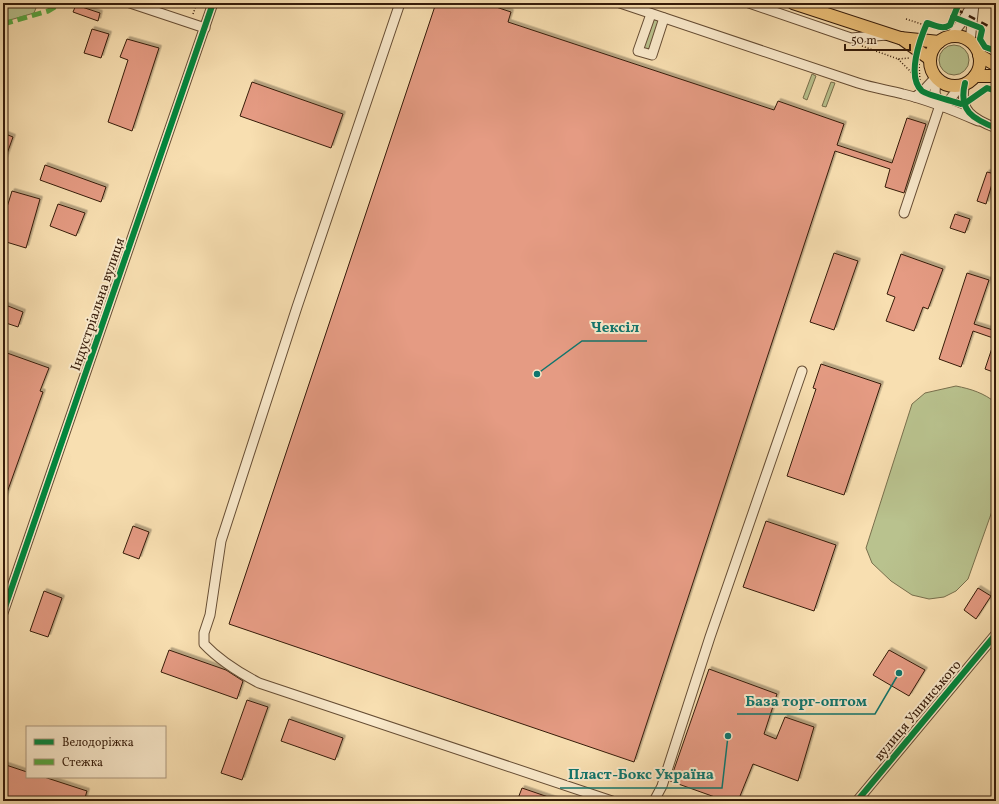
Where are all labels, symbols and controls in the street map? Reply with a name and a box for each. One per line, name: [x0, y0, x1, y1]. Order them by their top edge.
scale bar: [845, 26, 910, 52]
text: 50 m: [851, 33, 877, 49]
street label: Індустріальна вулиця: [67, 235, 130, 374]
callout: Чексіл: [582, 314, 647, 341]
text: Чексіл: [591, 318, 639, 339]
street label: вулиця Ушинського: [870, 656, 966, 766]
callout: База торг-оптом: [737, 687, 875, 714]
text: База торг-оптом: [745, 692, 867, 713]
legend: [26, 726, 166, 778]
text: Велодоріжка: [62, 735, 134, 751]
text: Стежка: [62, 755, 103, 771]
callout: Пласт-Бокс Україна: [560, 761, 722, 788]
text: Пласт-Бокс Україна: [568, 765, 714, 786]

